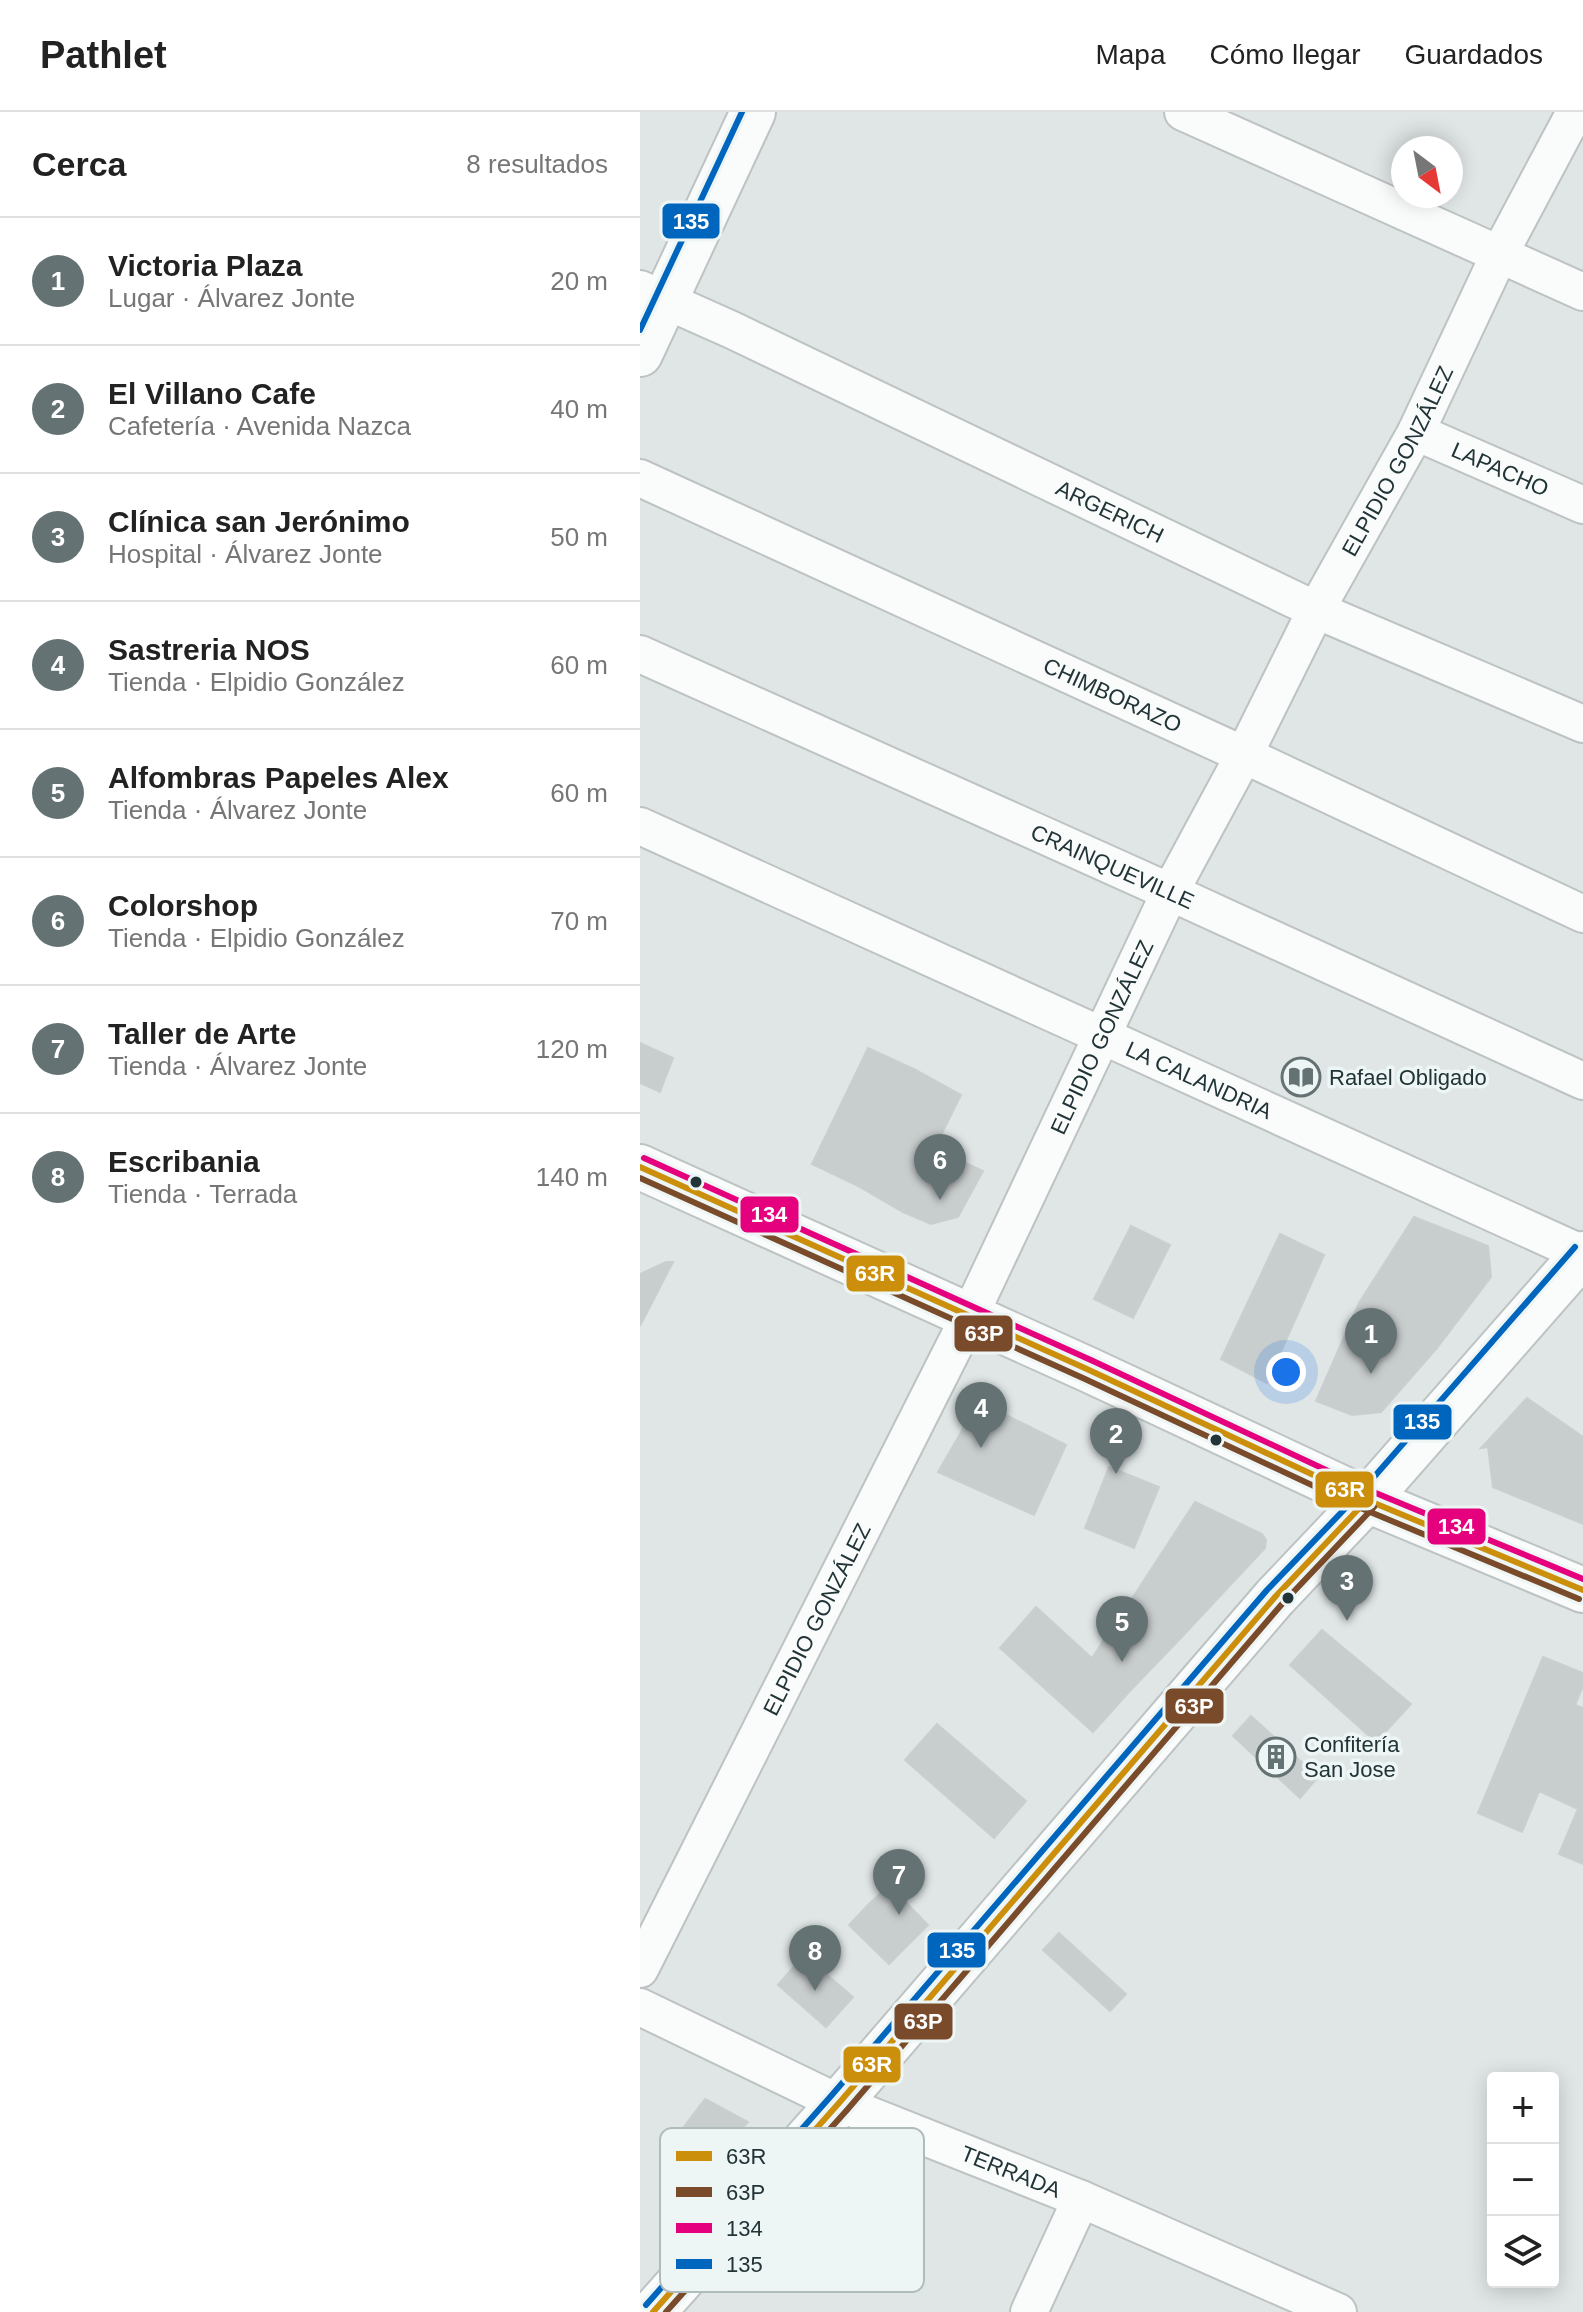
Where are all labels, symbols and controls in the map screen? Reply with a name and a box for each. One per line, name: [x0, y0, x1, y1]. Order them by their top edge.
text: Pathlet: [40, 34, 167, 76]
text: Mapa: [1095, 39, 1166, 70]
text: Cómo llegar: [1210, 39, 1360, 70]
text: Guardados: [1404, 39, 1543, 70]
north arrow: [1391, 136, 1463, 208]
text: Cerca: [32, 145, 127, 183]
text: 8 resultados: [466, 149, 608, 179]
line badge: 135: [661, 202, 721, 240]
text: 135: [673, 209, 709, 234]
text: Victoria Plaza: [108, 249, 303, 282]
text: 1: [51, 266, 65, 296]
text: 20 m: [550, 266, 608, 296]
text: Lugar · Álvarez Jonte: [108, 283, 355, 313]
street label: ELPIDIO GONZÁLEZ: [1337, 362, 1458, 560]
text: El Villano Cafe: [108, 377, 316, 410]
text: 2: [51, 394, 65, 424]
text: 40 m: [550, 394, 608, 424]
text: Cafetería · Avenida Nazca: [108, 411, 411, 441]
street label: LAPACHO: [1448, 437, 1553, 501]
street label: ARGERICH: [1052, 475, 1168, 548]
text: Clínica san Jerónimo: [108, 505, 410, 538]
text: 3: [51, 522, 65, 552]
text: 50 m: [550, 522, 608, 552]
text: Hospital · Álvarez Jonte: [108, 539, 383, 569]
text: Sastreria NOS: [108, 633, 310, 666]
text: 4: [51, 650, 65, 680]
text: 60 m: [550, 650, 608, 680]
street label: CHIMBORAZO: [1040, 652, 1186, 737]
text: Tienda · Elpidio González: [108, 667, 405, 697]
text: Alfombras Papeles Alex: [108, 761, 449, 794]
text: 5: [51, 778, 65, 808]
text: 60 m: [550, 778, 608, 808]
text: Tienda · Álvarez Jonte: [108, 795, 367, 825]
street label: CRAINQUEVILLE: [1027, 819, 1198, 914]
text: Colorshop: [108, 889, 258, 922]
text: 6: [51, 906, 65, 936]
text: 70 m: [550, 906, 608, 936]
text: Tienda · Elpidio González: [108, 923, 405, 953]
street label: ELPIDIO GONZÁLEZ: [1045, 936, 1158, 1138]
text: Taller de Arte: [108, 1017, 296, 1050]
text: 7: [51, 1034, 65, 1064]
text: 120 m: [536, 1034, 608, 1064]
street label: LA CALANDRIA: [1122, 1036, 1276, 1124]
text: Tienda · Álvarez Jonte: [108, 1051, 367, 1081]
library icon: Rafael Obligado: [1280, 1056, 1322, 1098]
place label: Rafael Obligado: [1329, 1065, 1487, 1090]
pin: 6: [914, 1134, 966, 1200]
text: Escribania: [108, 1145, 260, 1178]
text: 8: [51, 1162, 65, 1192]
text: 140 m: [536, 1162, 608, 1192]
unlabelled marker: [688, 1174, 704, 1190]
text: Tienda · Terrada: [108, 1179, 297, 1209]
line badge: 134: [739, 1195, 800, 1234]
text: 134: [751, 1202, 788, 1227]
line badge: 63R: [845, 1254, 906, 1293]
text: 63R: [855, 1261, 895, 1286]
pin: 1: [1345, 1308, 1397, 1374]
line badge: 63P: [953, 1314, 1014, 1353]
text: 63P: [964, 1321, 1004, 1346]
your location: [1266, 1352, 1306, 1392]
pin: 4: [955, 1382, 1007, 1448]
line badge: 135: [1392, 1403, 1453, 1441]
pin: 2: [1090, 1408, 1142, 1474]
text: 135: [1404, 1409, 1440, 1434]
unlabelled marker: [1208, 1432, 1224, 1448]
line badge: 63R: [1314, 1470, 1375, 1509]
text: 63R: [1325, 1477, 1365, 1502]
line badge: 134: [1426, 1507, 1487, 1546]
text: 134: [1438, 1514, 1475, 1539]
street label: ELPIDIO GONZÁLEZ: [758, 1519, 875, 1719]
pin: 3: [1321, 1555, 1373, 1621]
unlabelled marker: [1280, 1590, 1296, 1606]
pin: 5: [1096, 1596, 1148, 1662]
line badge: 63P: [1164, 1687, 1225, 1725]
text: 63P: [1174, 1694, 1214, 1719]
place label: Confitería San Jose: [1304, 1732, 1400, 1782]
building icon: Confitería San Jose: [1255, 1736, 1297, 1778]
pin: 7: [873, 1849, 925, 1915]
pin: 8: [789, 1925, 841, 1991]
line badge: 135: [926, 1931, 987, 1969]
text: 135: [939, 1938, 975, 1963]
line badge: 63P: [893, 2002, 954, 2041]
text: 63P: [903, 2009, 943, 2034]
line badge: 63R: [842, 2045, 902, 2084]
text: 63R: [852, 2052, 892, 2077]
map controls: [1487, 2072, 1559, 2288]
button: +: [1487, 2072, 1559, 2144]
legend: [660, 2128, 924, 2292]
street label: TERRADA: [958, 2140, 1065, 2202]
text: 63R: [726, 2144, 766, 2169]
button: −: [1487, 2144, 1559, 2216]
text: 63P: [726, 2180, 765, 2205]
text: 134: [726, 2216, 763, 2241]
button: layers: [1487, 2216, 1559, 2288]
text: 135: [726, 2252, 763, 2277]

